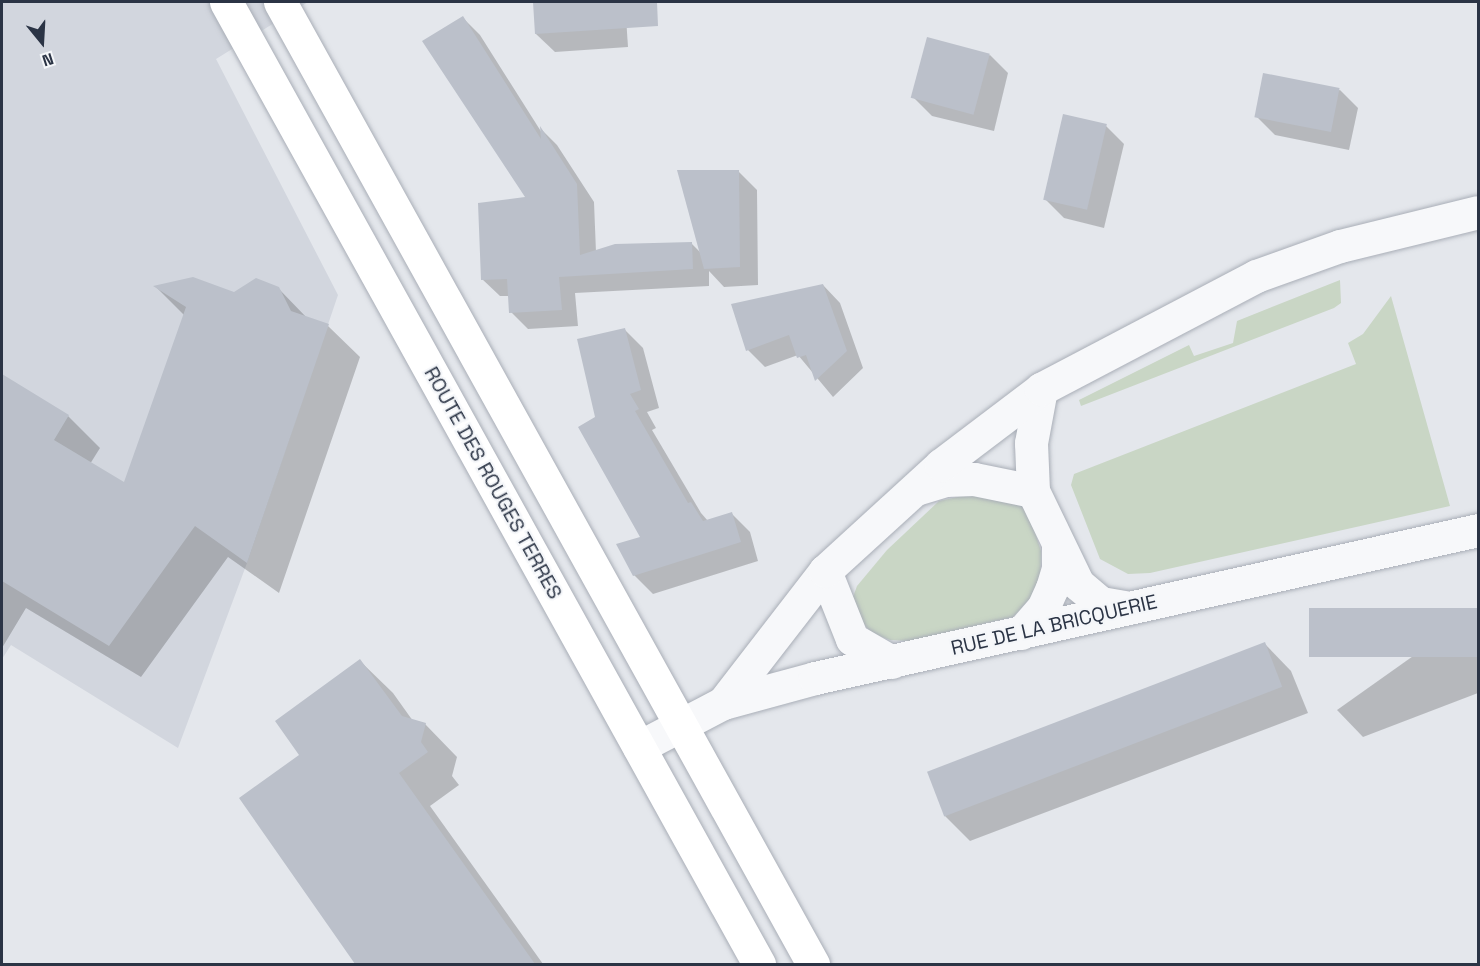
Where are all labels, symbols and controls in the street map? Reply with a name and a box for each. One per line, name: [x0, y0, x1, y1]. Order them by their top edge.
north arrow: [12, 12, 72, 72]
text: N: [39, 48, 56, 71]
street label: ROUTE DES ROUGES TERRES: [419, 362, 567, 604]
street label: RUE DE LA BRICQUERIE: [949, 590, 1159, 660]

